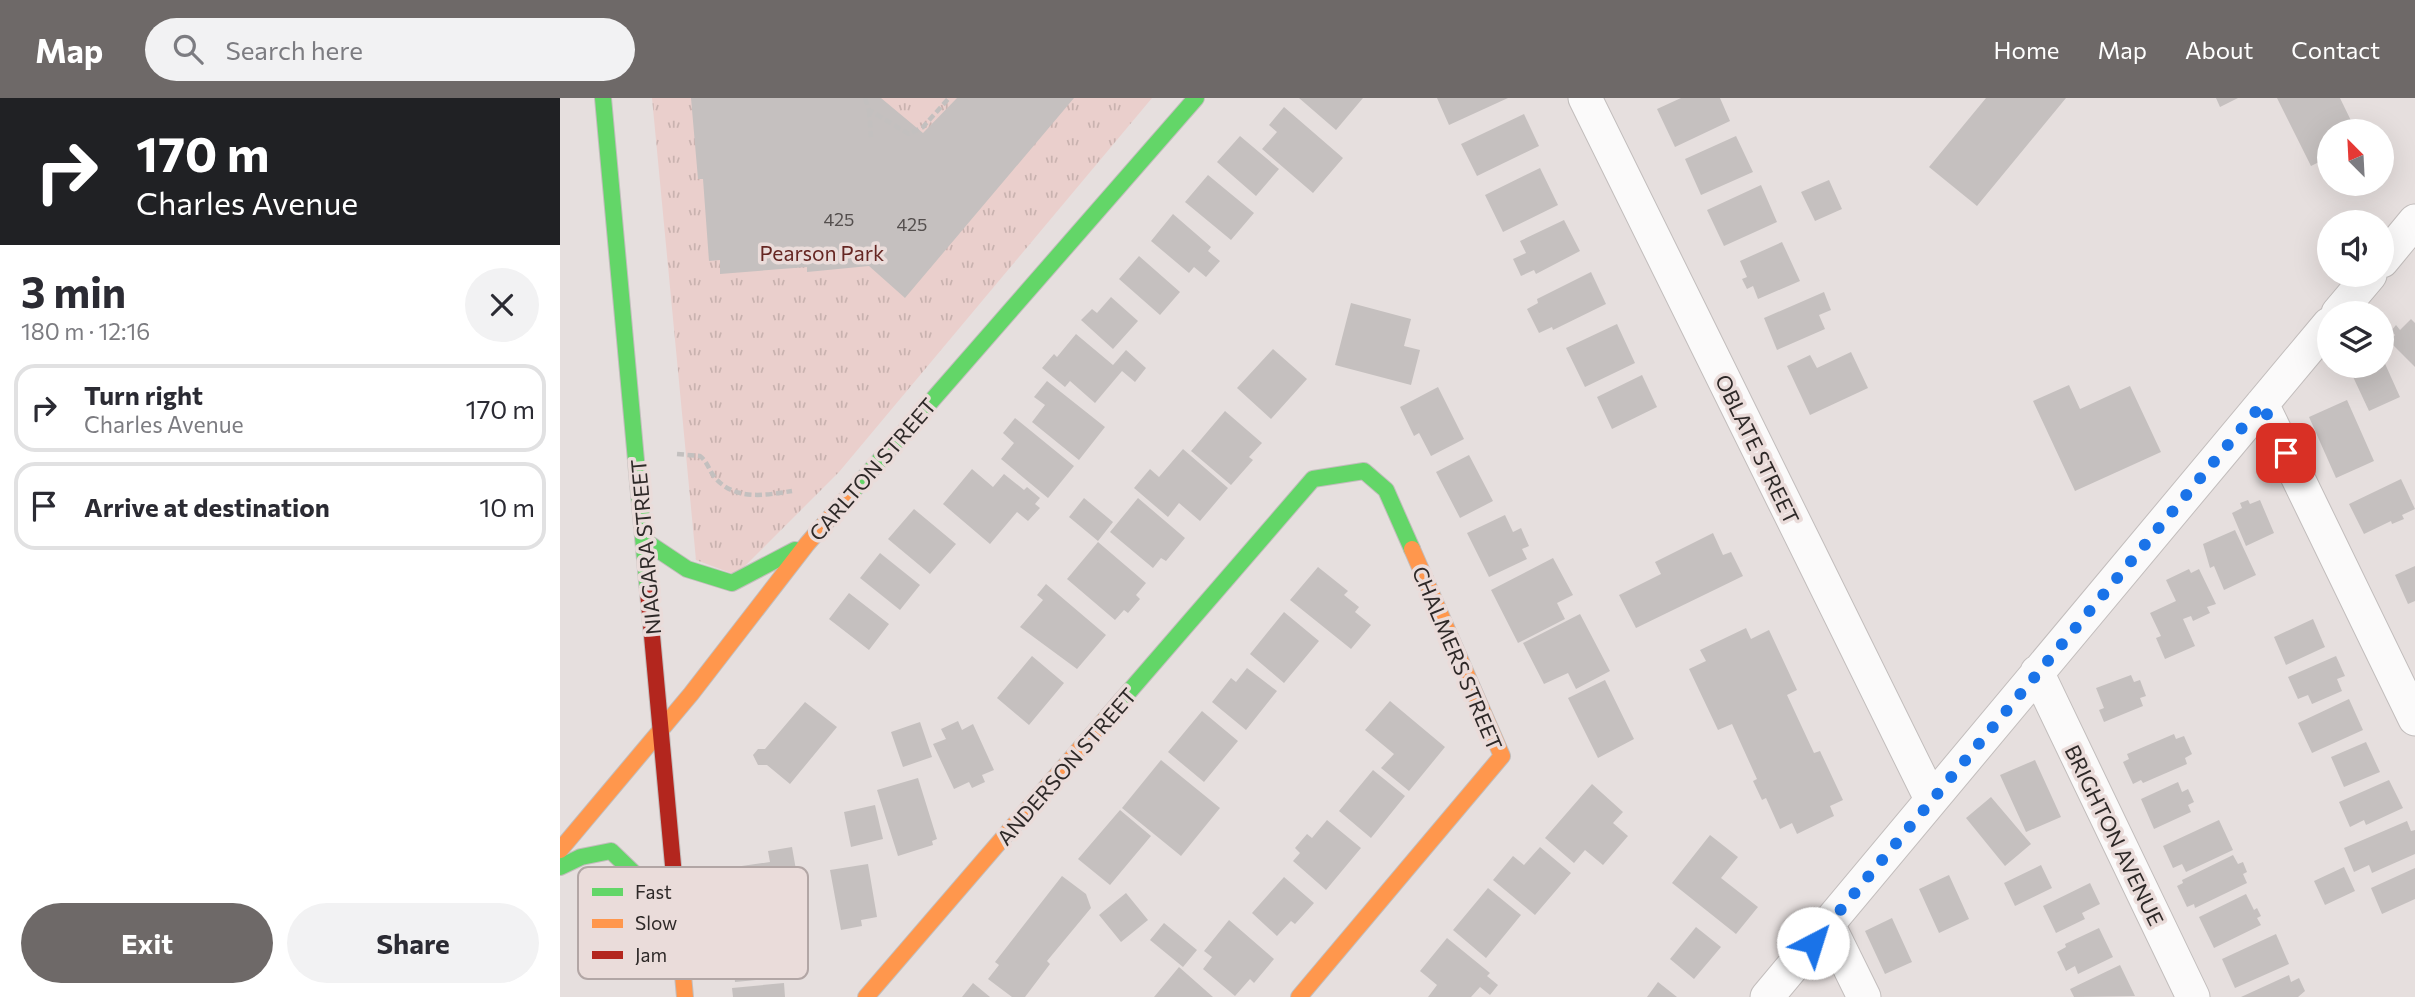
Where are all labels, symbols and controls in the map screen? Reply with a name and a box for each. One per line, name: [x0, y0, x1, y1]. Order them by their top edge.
search box: [145, 18, 635, 81]
text: Map: [35, 29, 103, 70]
icon: search: [169, 30, 207, 68]
text: Search here: [225, 34, 363, 65]
text: Home: [1994, 35, 2060, 64]
text: Map: [2098, 35, 2147, 64]
text: About: [2185, 35, 2253, 64]
text: Contact: [2291, 35, 2380, 64]
north arrow: [2317, 119, 2394, 196]
map controls: [2317, 119, 2394, 378]
text: 170 m: [136, 122, 269, 182]
icon: right: [21, 126, 112, 217]
text: Charles Avenue: [136, 182, 358, 222]
house number: 425: [824, 208, 854, 230]
button: sound: [2317, 210, 2394, 287]
house number: 425: [897, 213, 927, 235]
park label: Pearson Park: [760, 240, 885, 265]
text: 3 min: [21, 265, 126, 317]
button: close: [465, 268, 539, 342]
button: layers: [2317, 301, 2394, 378]
text: 180 m · 12:16: [21, 317, 150, 345]
street label: OBLATE STREET: [1711, 370, 1805, 528]
text: Turn right: [84, 379, 203, 410]
icon: right: [25, 389, 63, 427]
text: 170 m: [466, 393, 535, 424]
street label: CARLTON STREET: [803, 393, 941, 545]
text: Charles Avenue: [84, 410, 244, 438]
pin: [2256, 423, 2316, 483]
icon: arrive: [2267, 434, 2305, 472]
street label: NIAGARA STREET: [625, 458, 665, 636]
icon: arrive: [25, 487, 63, 525]
text: Arrive at destination: [84, 491, 330, 522]
text: 10 m: [479, 491, 535, 522]
street label: CHALMERS STREET: [1408, 562, 1508, 754]
street label: ANDERSON STREET: [991, 682, 1141, 850]
street label: BRIGHTON AVENUE: [2060, 741, 2170, 929]
legend: [578, 867, 808, 979]
text: Fast: [635, 880, 672, 903]
button: Exit: [21, 903, 273, 983]
button: Share: [287, 903, 539, 983]
position arrow: [1776, 906, 1850, 980]
text: Slow: [635, 911, 677, 934]
text: Jam: [635, 943, 667, 966]

